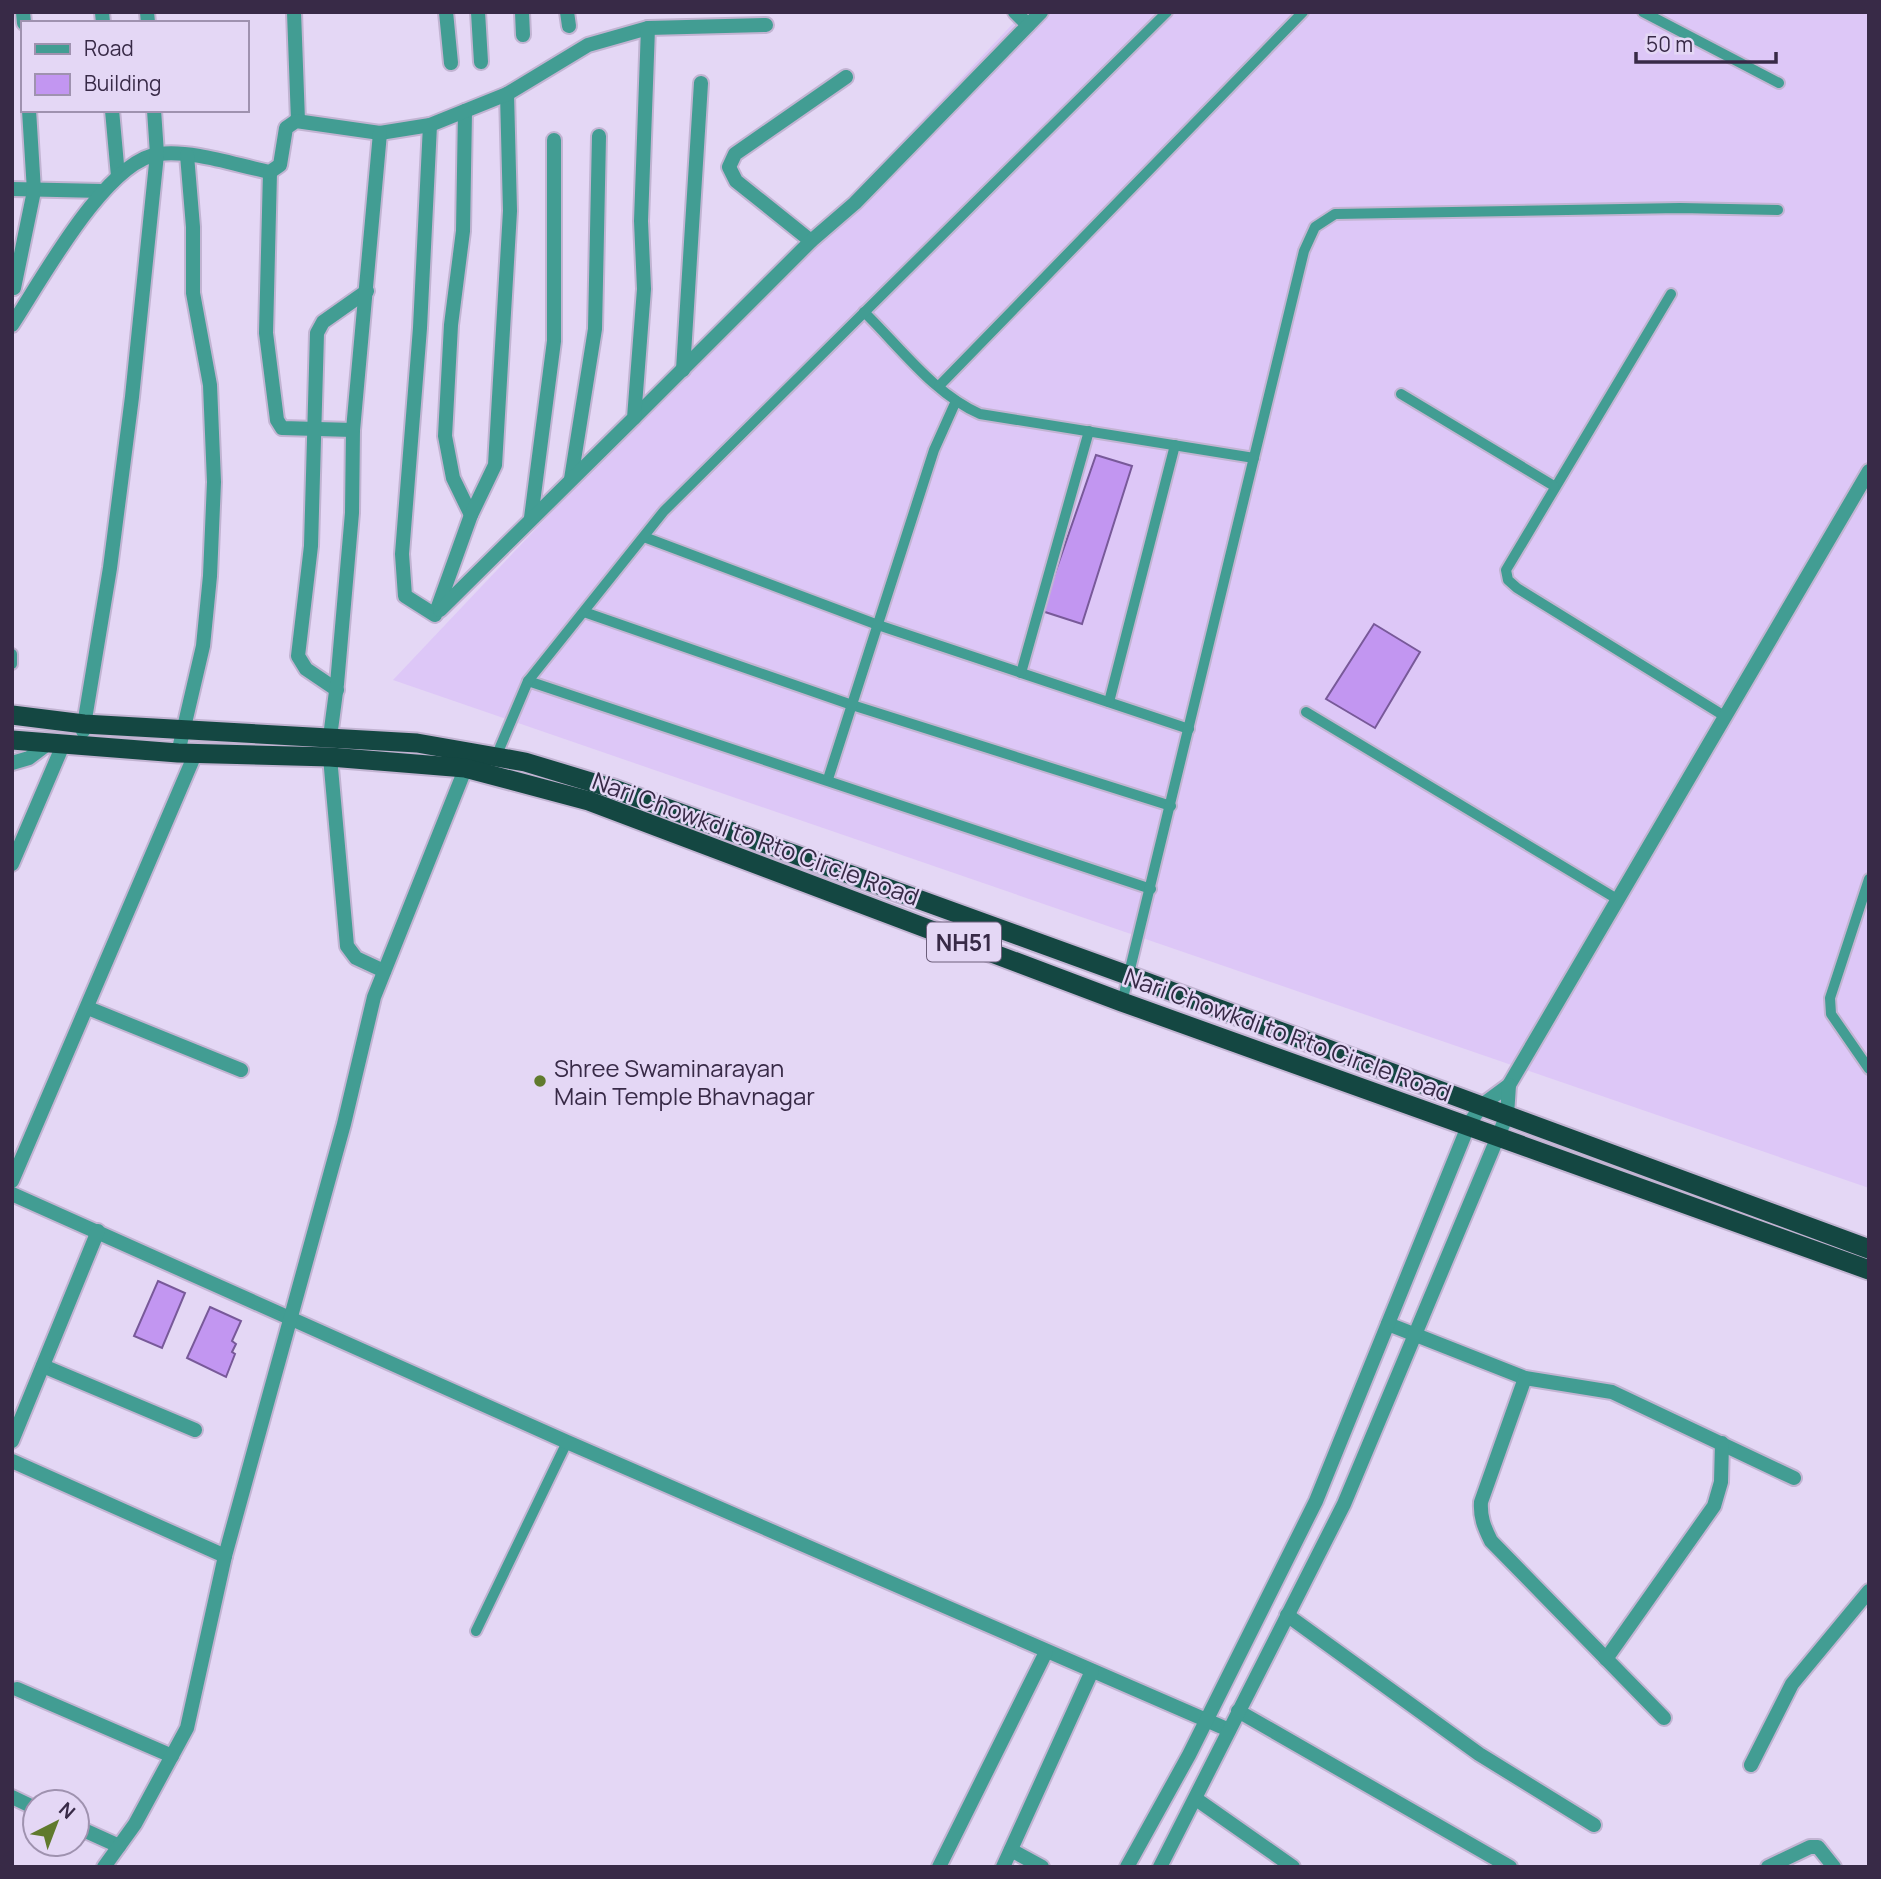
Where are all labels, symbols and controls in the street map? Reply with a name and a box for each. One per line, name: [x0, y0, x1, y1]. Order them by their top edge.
legend: [21, 21, 248, 112]
scale bar: [1636, 21, 1776, 65]
text: 50 m: [1646, 30, 1693, 58]
text: Road: [84, 34, 134, 62]
text: Building: [84, 69, 161, 97]
street label: Nari Chowkdi to Rto Circle Road: [588, 763, 924, 913]
road number: NH51: [927, 923, 1001, 962]
street label: Nari Chowkdi to Rto Circle Road: [1120, 959, 1456, 1109]
place label: Shree Swaminarayan Main Temple Bhavnagar: [554, 1051, 815, 1112]
marker: Shree Swaminarayan Main Temple Bhavnagar: [532, 1073, 548, 1089]
north arrow: [21, 1788, 91, 1858]
text: N: [54, 1796, 81, 1825]

